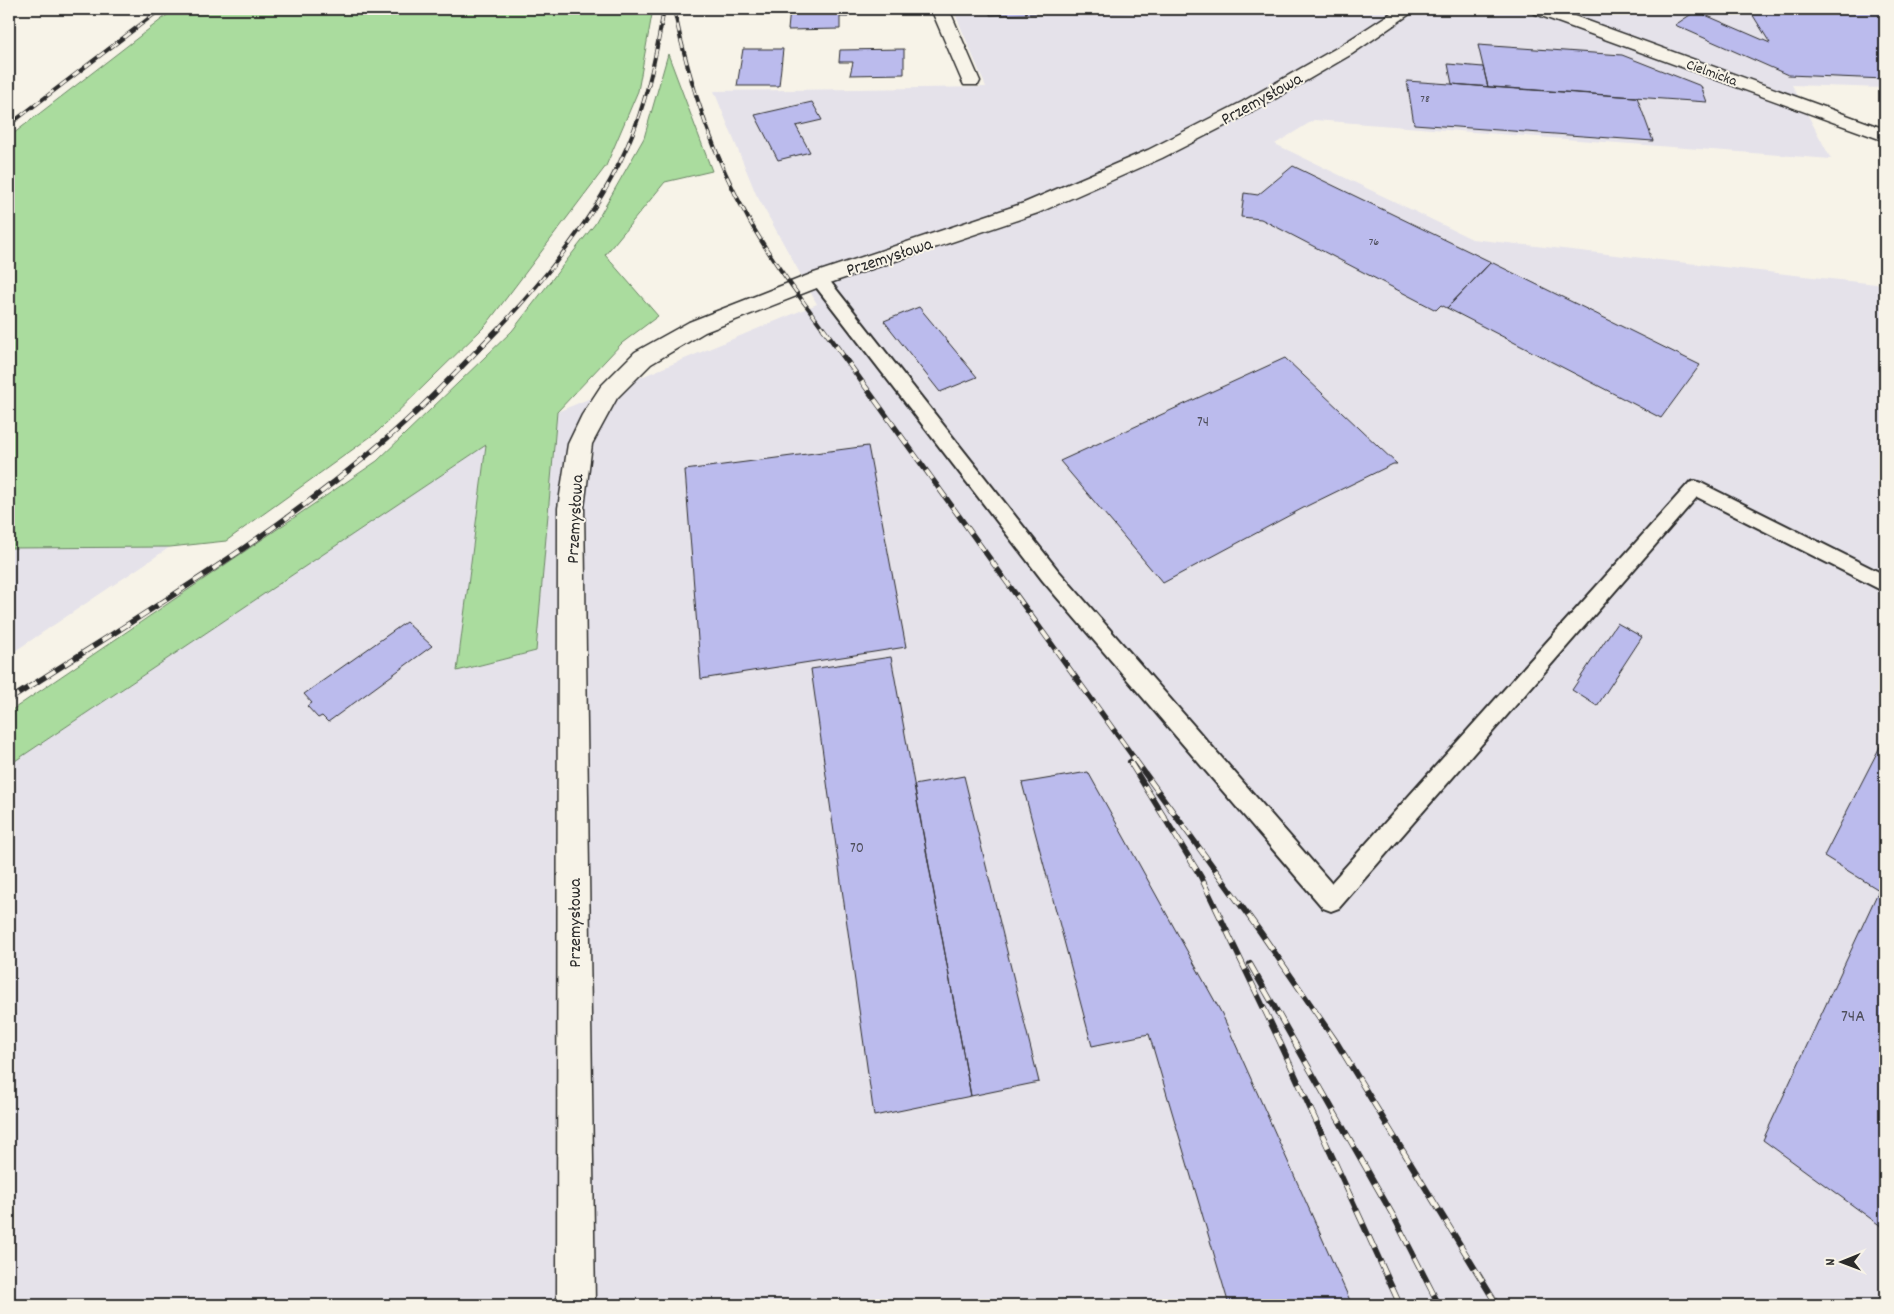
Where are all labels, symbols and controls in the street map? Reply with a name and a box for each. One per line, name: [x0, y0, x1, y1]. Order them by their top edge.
street label: Cielmicka: [1683, 55, 1741, 94]
street label: Przemysłowa: [1217, 67, 1308, 133]
house number: 78: [1420, 91, 1430, 108]
street label: Przemysłowa: [843, 232, 937, 284]
house number: 76: [1369, 234, 1379, 251]
house number: 74: [1197, 412, 1209, 434]
street label: Przemysłowa: [562, 473, 591, 564]
house number: 70: [850, 838, 864, 860]
street label: Przemysłowa: [564, 878, 589, 968]
house number: 74A: [1841, 1005, 1865, 1030]
north arrow: [1816, 1236, 1866, 1286]
text: N: [1821, 1258, 1841, 1266]

